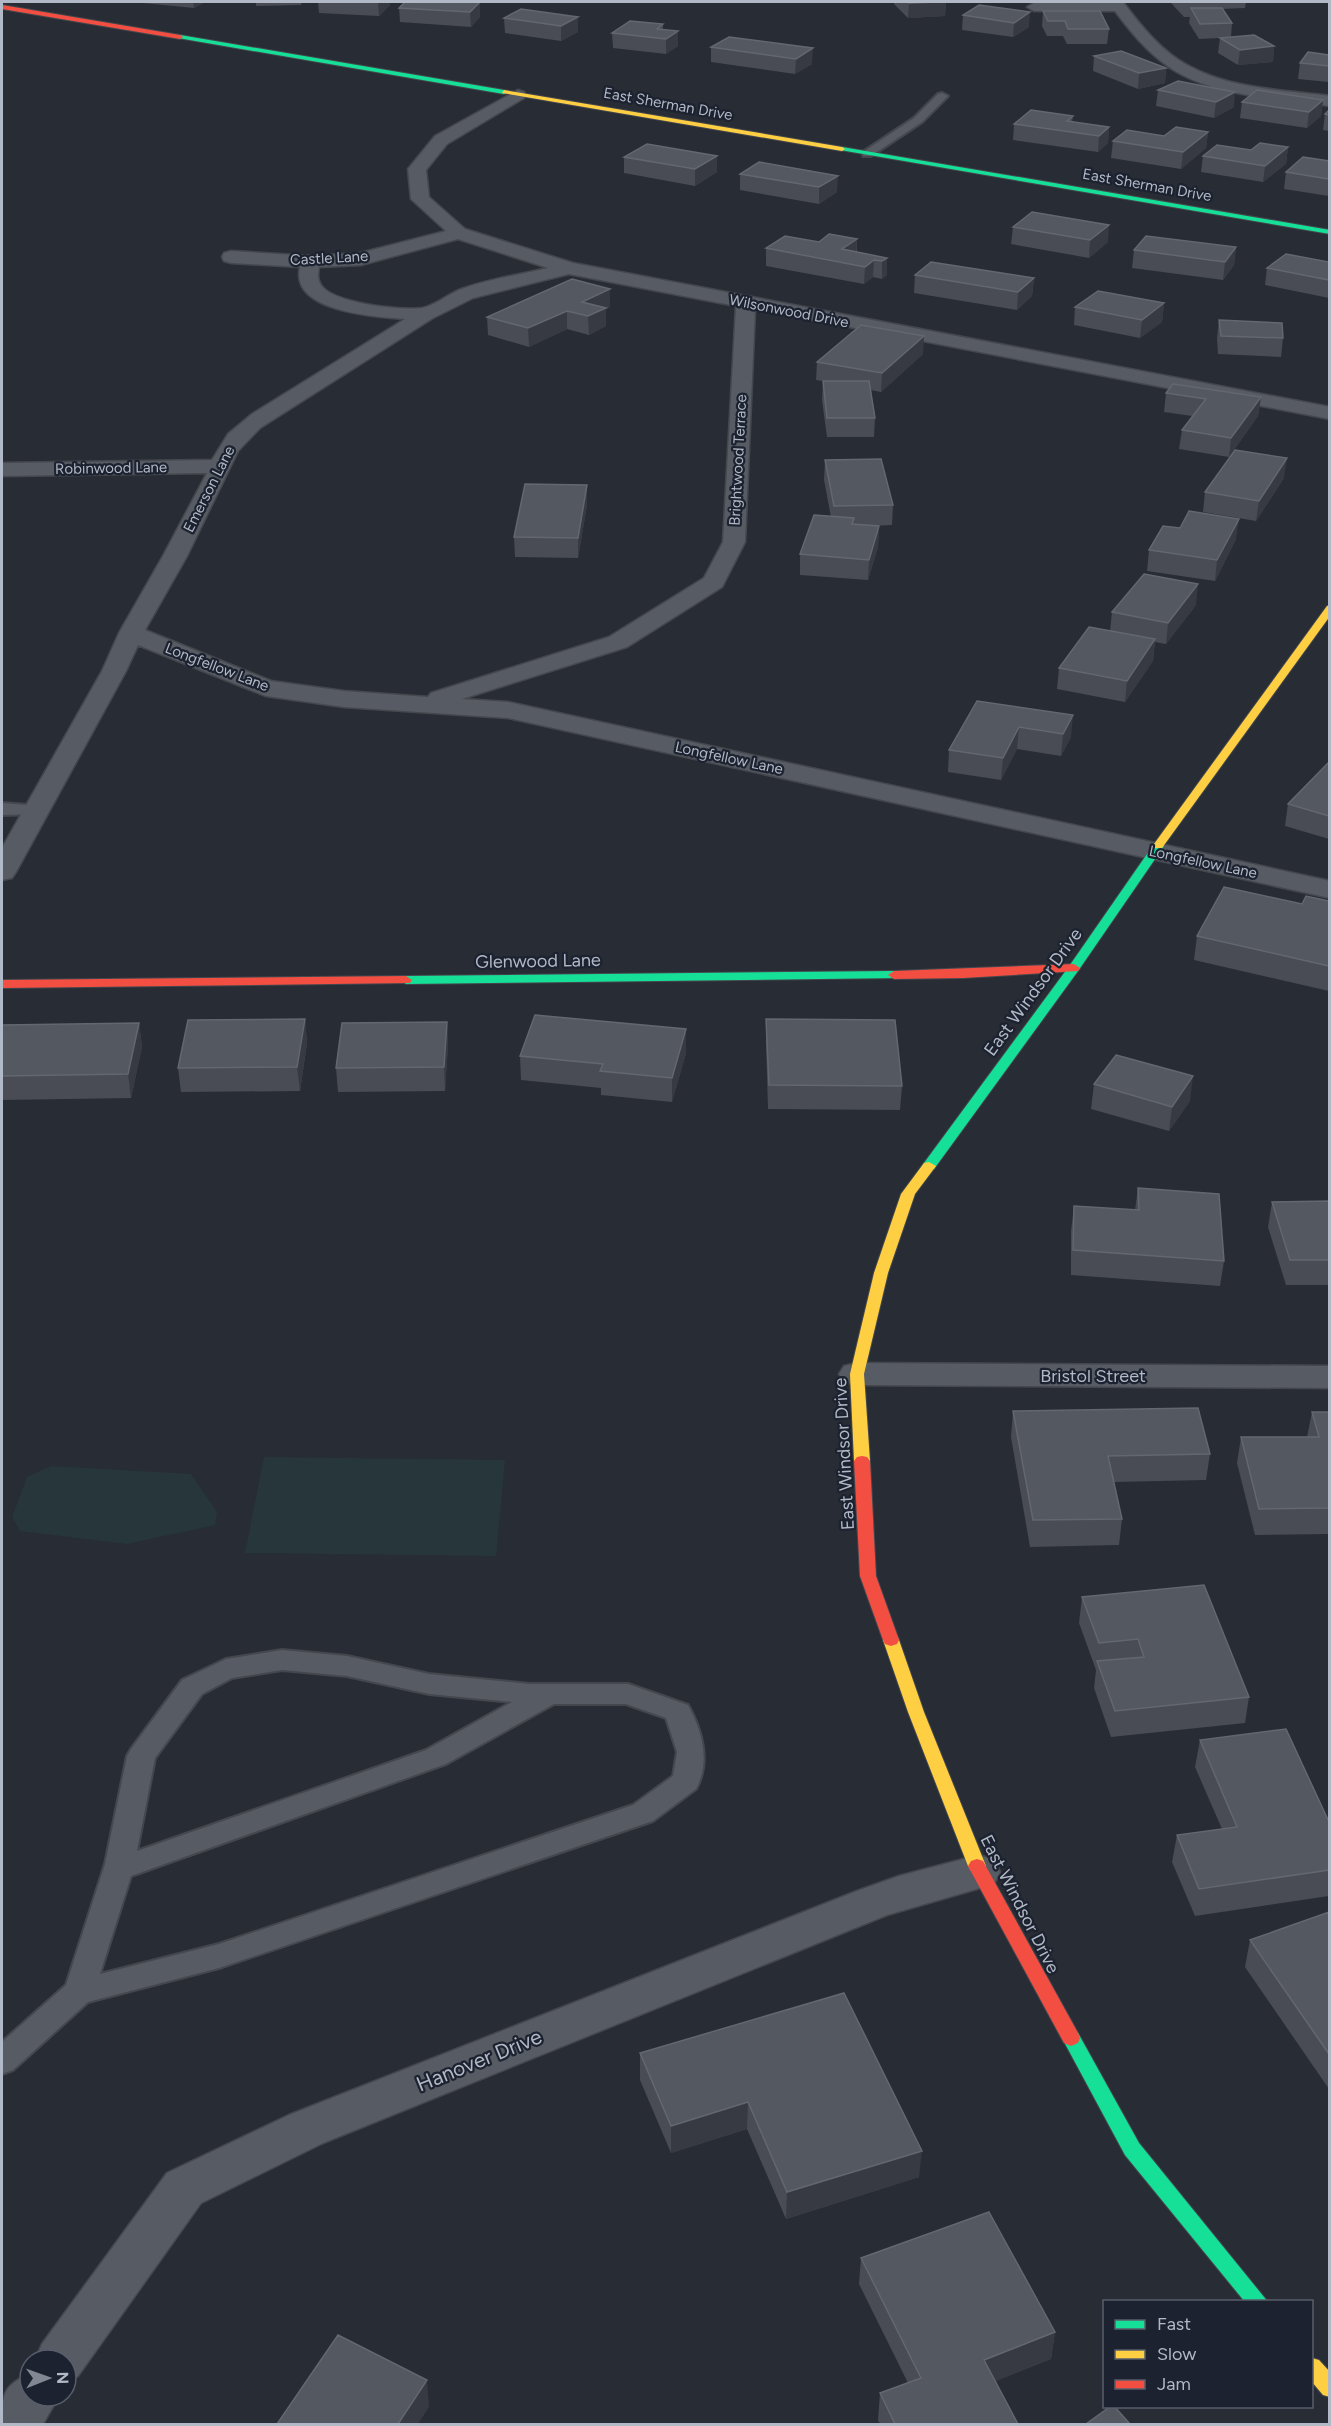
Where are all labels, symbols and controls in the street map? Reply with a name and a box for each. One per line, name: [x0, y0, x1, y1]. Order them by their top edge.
street label: East Sherman Drive: [602, 84, 734, 124]
street label: East Sherman Drive: [1081, 165, 1213, 205]
street label: Castle Lane: [289, 247, 369, 269]
street label: Wilsonwood Drive: [728, 291, 850, 331]
street label: Brightwood Terrace: [726, 394, 750, 526]
street label: Emerson Lane: [179, 443, 239, 535]
street label: Robinwood Lane: [55, 458, 167, 478]
street label: Longfellow Lane: [162, 639, 272, 695]
street label: Longfellow Lane: [673, 738, 785, 778]
street label: Longfellow Lane: [1147, 842, 1259, 882]
street label: East Windsor Drive: [979, 924, 1087, 1060]
street label: Glenwood Lane: [475, 949, 601, 973]
street label: Bristol Street: [1040, 1365, 1146, 1387]
street label: East Windsor Drive: [829, 1377, 859, 1531]
street label: East Windsor Drive: [976, 1831, 1064, 1977]
street label: Hanover Drive: [413, 2023, 545, 2097]
legend: [1103, 2300, 1313, 2408]
text: Fast: [1157, 2313, 1191, 2335]
text: Slow: [1157, 2343, 1196, 2365]
north arrow: [18, 2348, 78, 2408]
text: N: [53, 2371, 72, 2384]
text: Jam: [1157, 2373, 1191, 2395]

